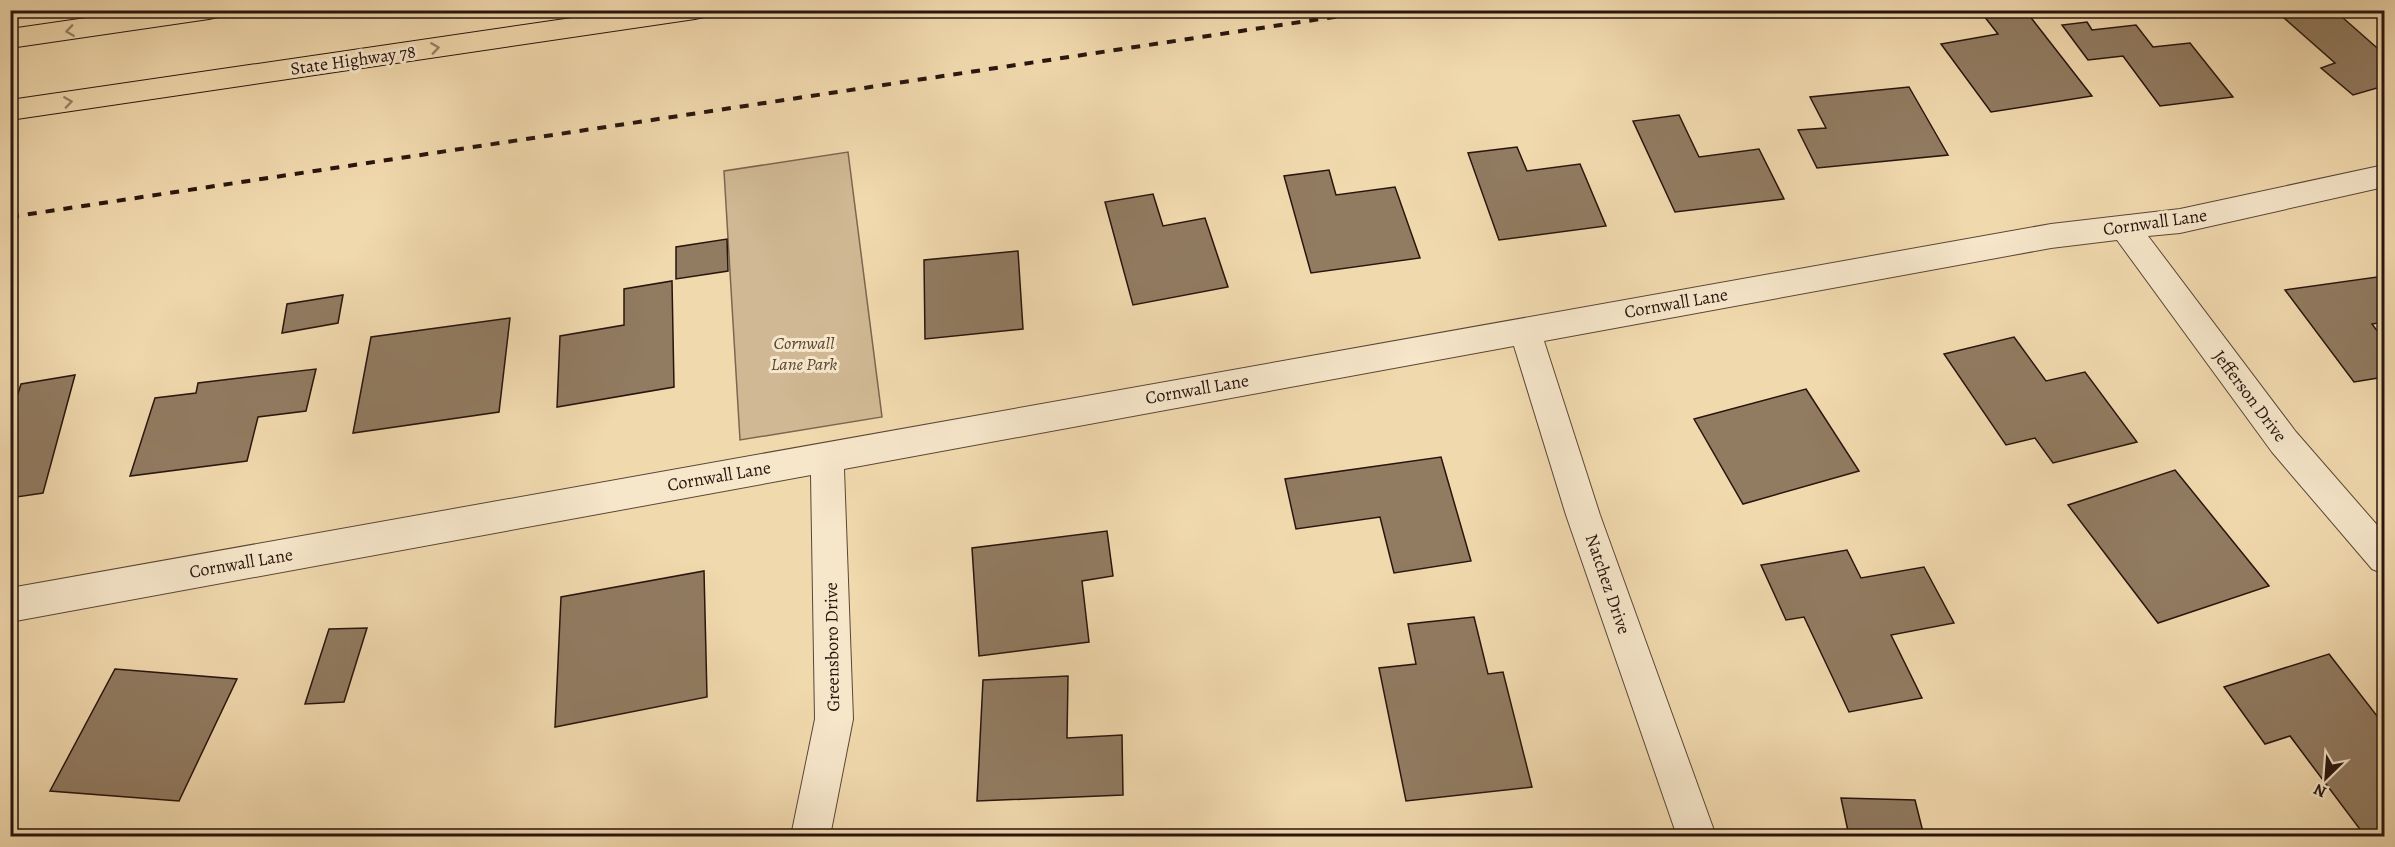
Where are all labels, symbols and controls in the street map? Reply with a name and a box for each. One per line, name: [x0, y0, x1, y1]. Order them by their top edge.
one-way arrow: [65, 24, 74, 36]
street label: State Highway 78: [289, 39, 417, 81]
one-way arrow: [431, 43, 440, 55]
one-way arrow: [64, 96, 73, 108]
street label: Cornwall Lane: [2101, 203, 2209, 241]
street label: Cornwall Lane: [1622, 282, 1730, 324]
park label: Cornwall Lane Park: [771, 331, 837, 376]
street label: Jefferson Drive: [2208, 345, 2292, 447]
street label: Cornwall Lane: [1143, 368, 1251, 410]
street label: Cornwall Lane: [665, 455, 773, 497]
street label: Natchez Drive: [1580, 531, 1636, 637]
street label: Cornwall Lane: [187, 542, 295, 584]
street label: Greensboro Drive: [819, 582, 845, 712]
north arrow: [2296, 748, 2356, 808]
text: N: [2310, 778, 2330, 803]

